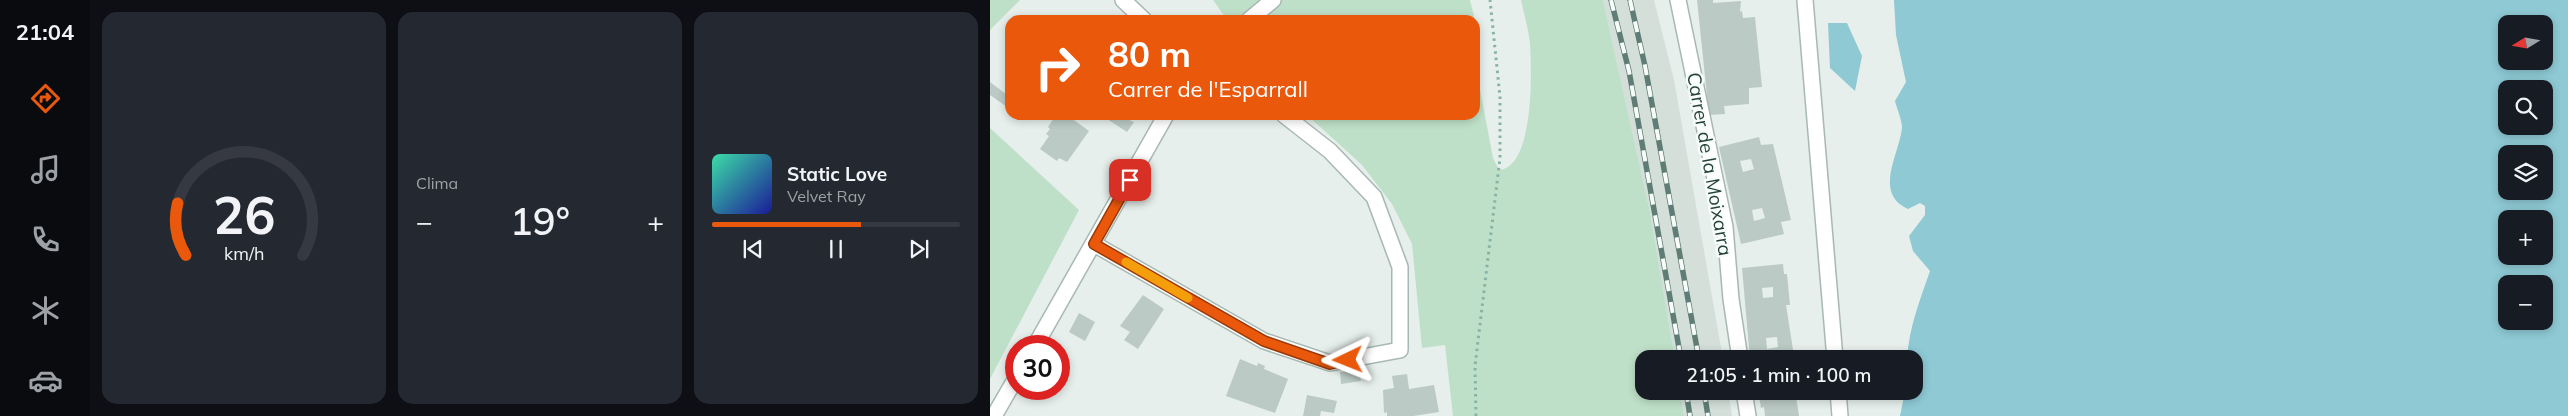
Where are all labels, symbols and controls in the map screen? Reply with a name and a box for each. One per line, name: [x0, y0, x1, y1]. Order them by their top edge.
north arrow: [2498, 15, 2552, 70]
map controls: [2498, 15, 2553, 330]
text: 21:04: [16, 18, 74, 46]
text: 80 m: [1108, 32, 1191, 76]
icon: right: [1025, 35, 1090, 100]
street label: Carrer de la Moixarra: [1682, 70, 1738, 258]
text: Carrer de l'Esparrall: [1108, 75, 1308, 103]
button: search: [2498, 80, 2553, 135]
icon: directions: [28, 81, 63, 116]
button: layers: [2498, 145, 2553, 200]
icon: music: [28, 152, 63, 187]
pin: [1109, 159, 1151, 201]
text: Static Love: [787, 162, 887, 186]
icon: arrive: [1116, 166, 1144, 194]
text: Clima: [416, 173, 458, 193]
text: 26: [213, 182, 275, 247]
text: Velvet Ray: [787, 186, 866, 206]
text: 19°: [510, 197, 570, 245]
text: −: [416, 204, 433, 239]
text: +: [647, 204, 664, 239]
button: +: [2498, 210, 2553, 265]
icon: phone: [28, 222, 63, 257]
icon: previous: [739, 235, 767, 263]
icon: pause: [822, 235, 850, 263]
icon: next: [905, 235, 933, 263]
text: km/h: [224, 242, 264, 264]
button: −: [2498, 275, 2553, 330]
icon: climate: [28, 293, 63, 328]
position arrow: [1321, 333, 1373, 385]
speed limit sign: 30: [1005, 335, 1070, 400]
icon: car: [28, 363, 63, 398]
text: 21:05 · 1 min · 100 m: [1686, 363, 1872, 387]

